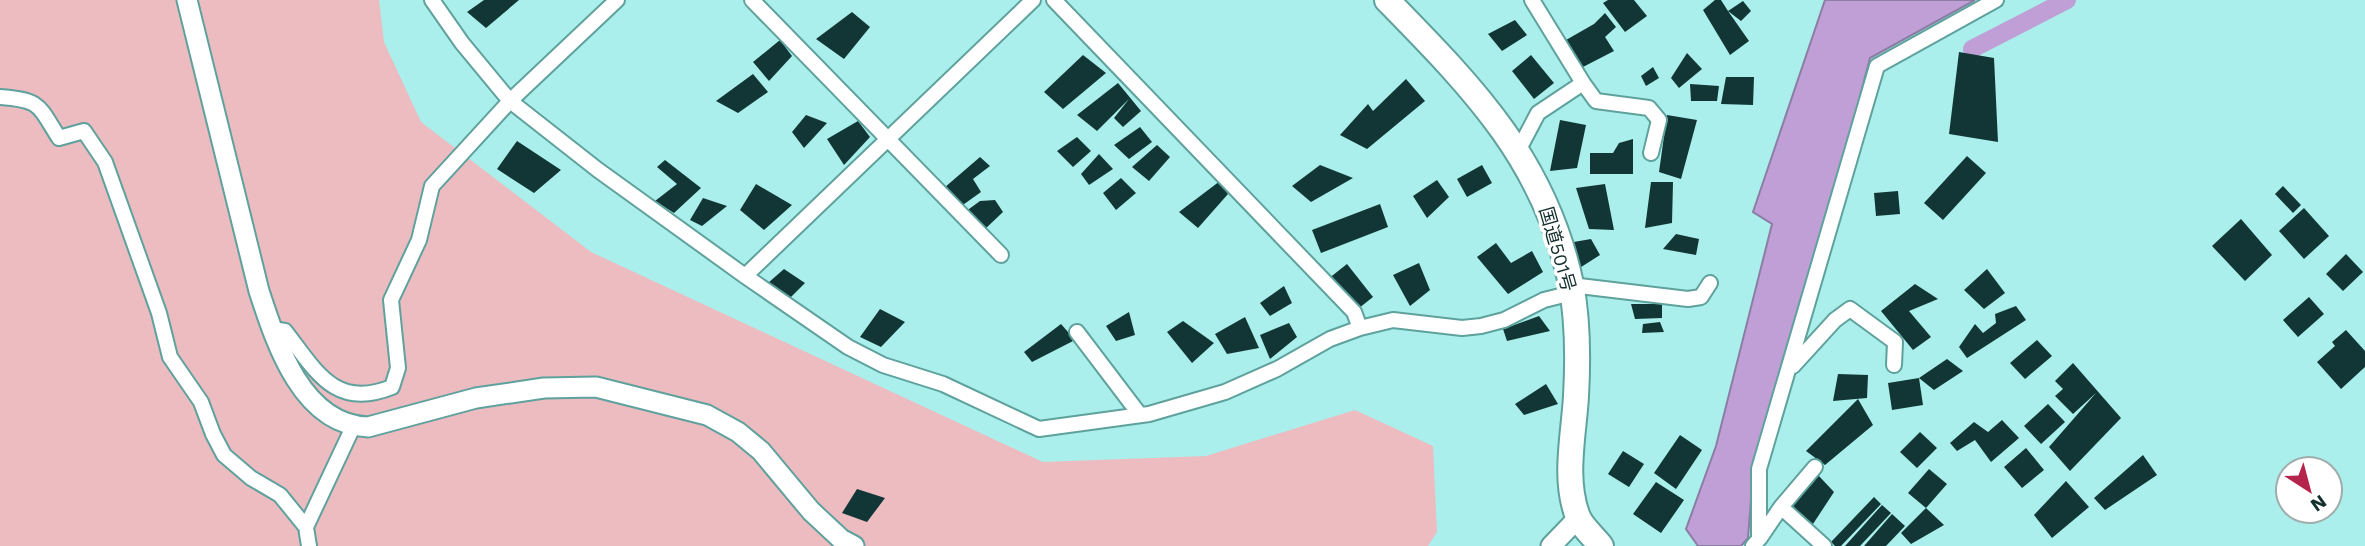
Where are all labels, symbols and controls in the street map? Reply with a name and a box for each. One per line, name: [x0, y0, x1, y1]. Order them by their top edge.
street label: 国道501号: [1534, 204, 1581, 294]
north arrow: [2274, 455, 2344, 525]
text: N: [2306, 490, 2331, 517]

